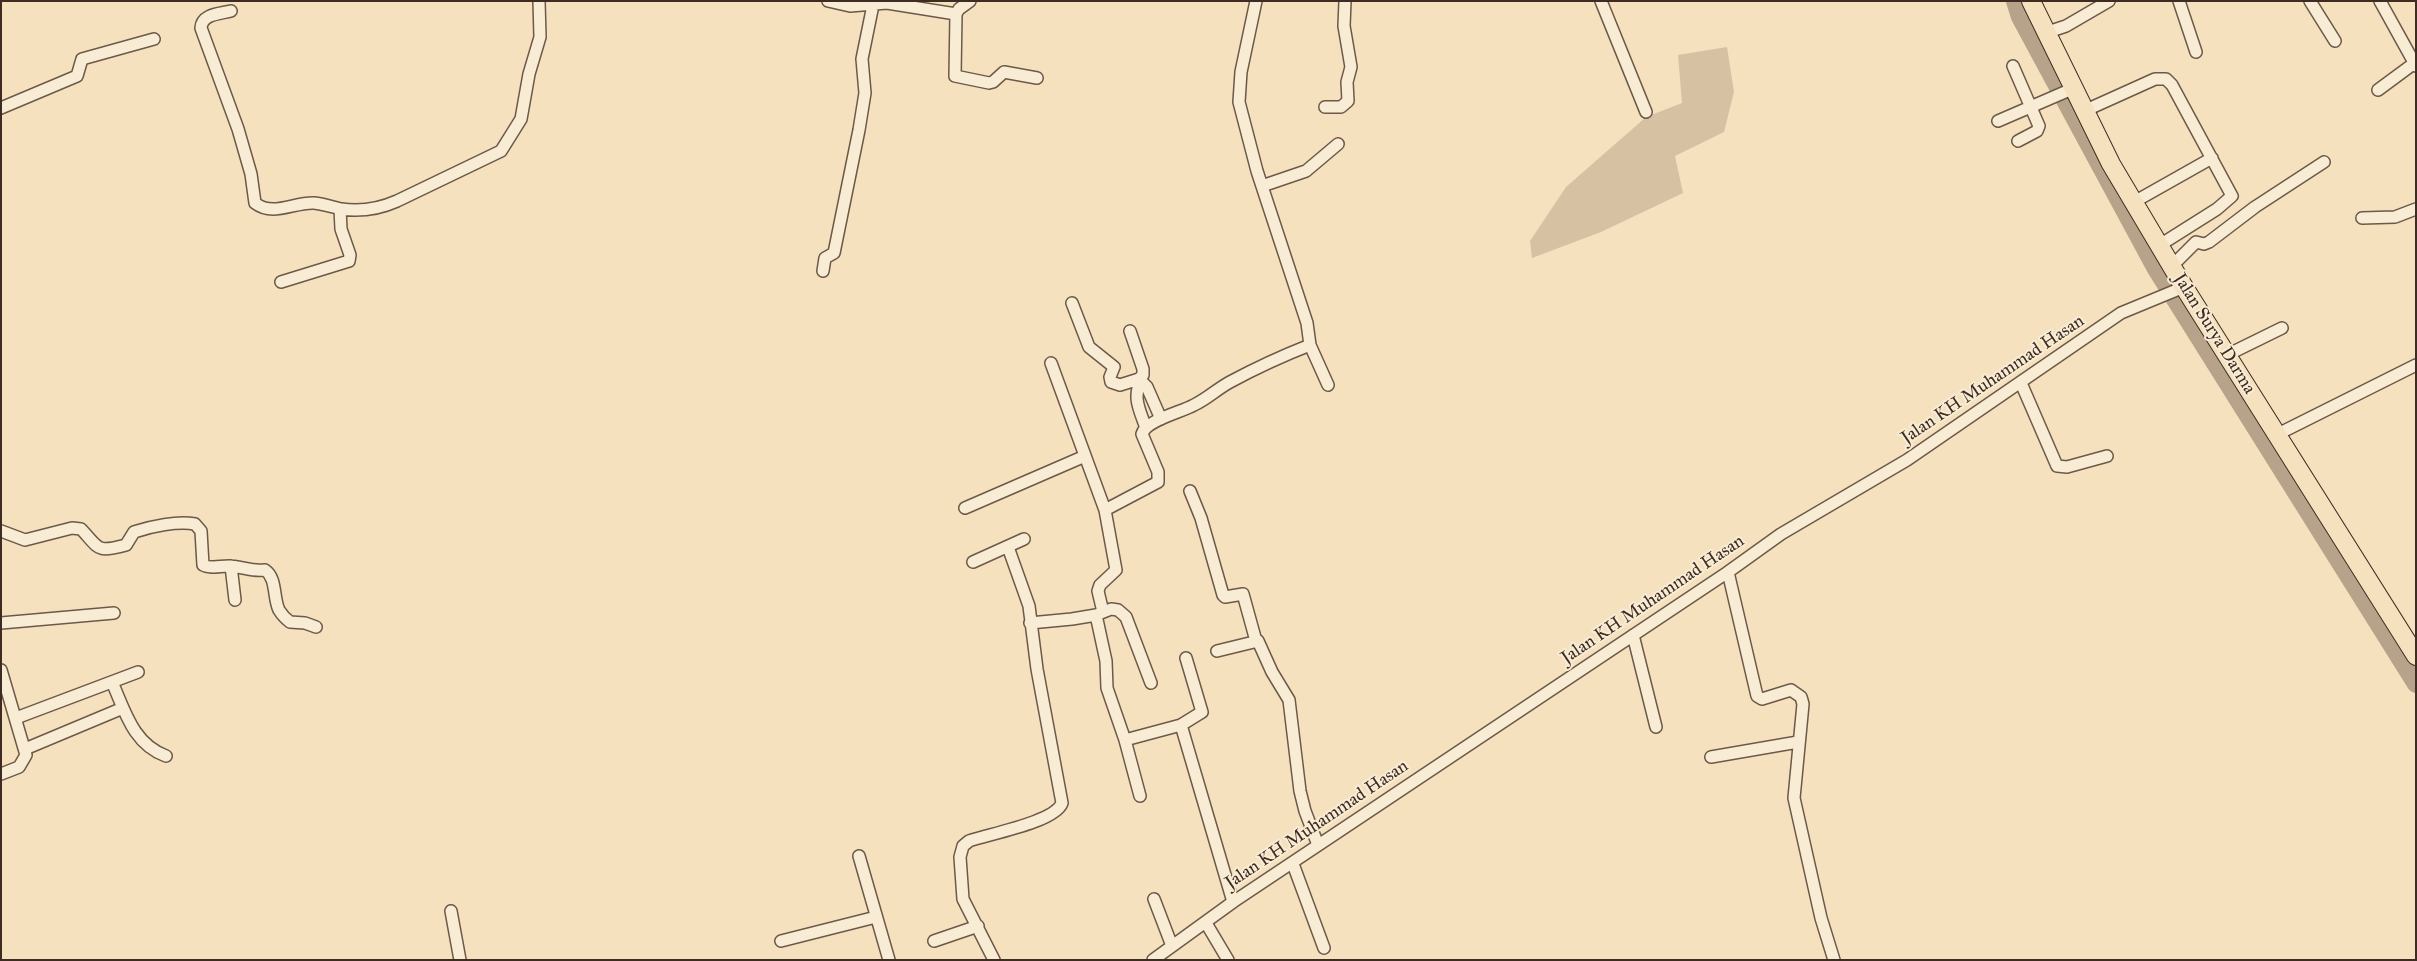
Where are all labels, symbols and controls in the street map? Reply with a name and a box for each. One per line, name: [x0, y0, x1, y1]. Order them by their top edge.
street label: Jalan Surya Darma: [2168, 270, 2260, 398]
street label: Jalan KH Muhammad Hasan: [1897, 311, 2089, 449]
street label: Jalan KH Muhammad Hasan: [1557, 531, 1749, 669]
street label: Jalan KH Muhammad Hasan: [1221, 756, 1413, 894]

